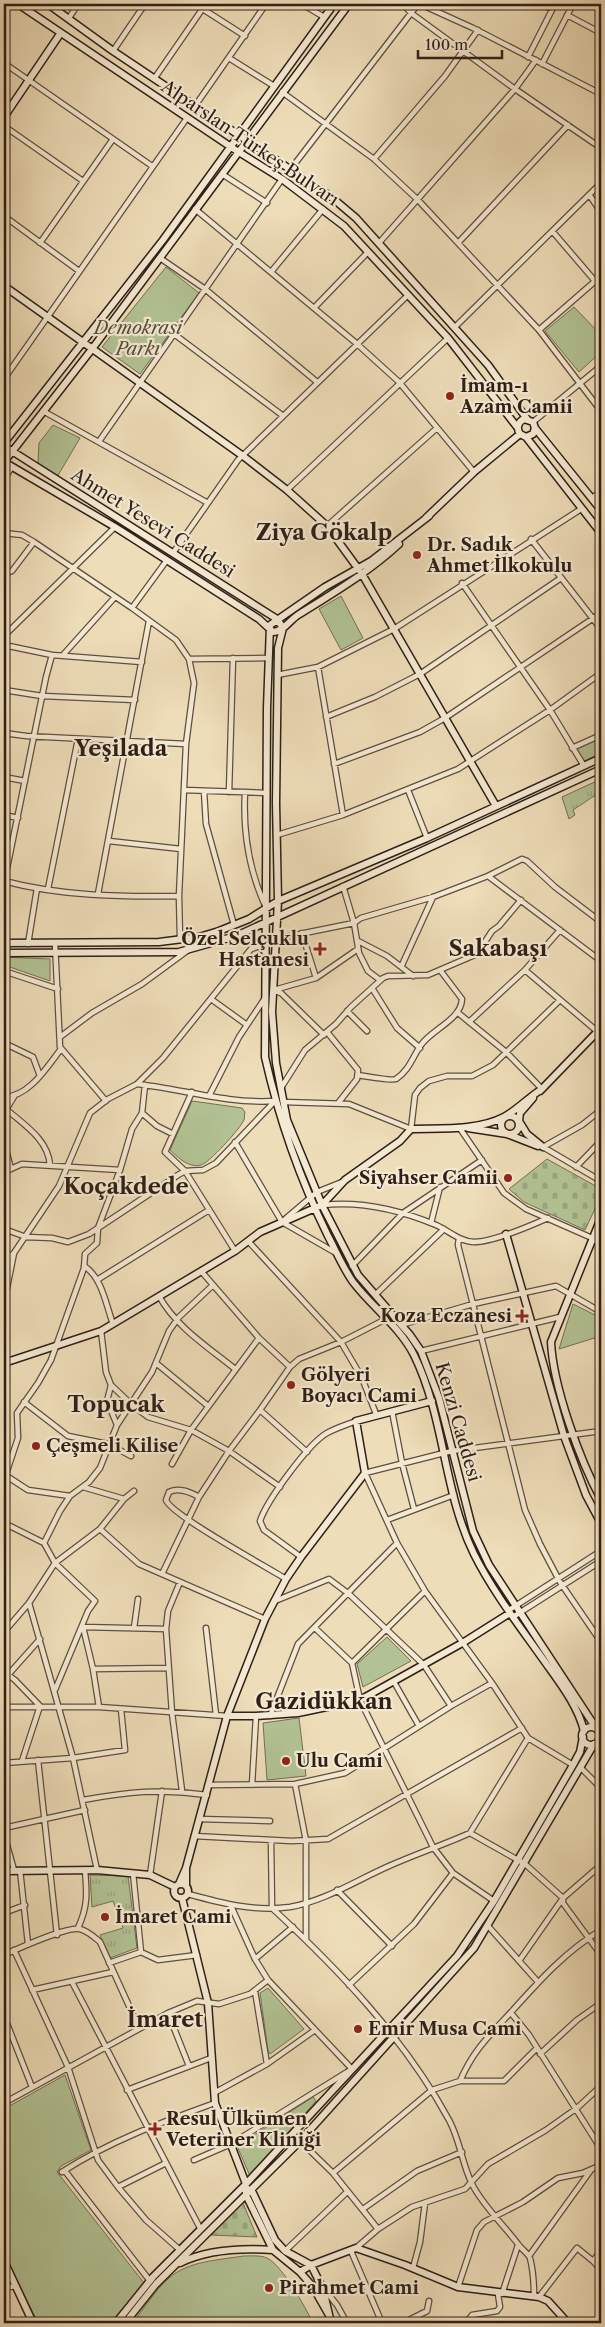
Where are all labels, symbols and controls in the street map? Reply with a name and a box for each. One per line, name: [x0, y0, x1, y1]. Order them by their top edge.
scale bar: [418, 28, 501, 60]
text: 100 m: [425, 35, 468, 54]
street label: Alparslan Türkeş Bulvarı: [156, 75, 343, 211]
park label: Demokrasi Parkı: [92, 317, 183, 360]
place label: İmam-ı Azam Camii: [459, 374, 573, 418]
marker: İmam-ı Azam Camii: [444, 390, 456, 402]
street label: Ahmet Yesevi Caddesi: [66, 463, 239, 583]
district label: Ziya Gökalp: [256, 519, 392, 546]
place label: Dr. Sadık Ahmet İlkokulu: [426, 534, 573, 577]
marker: Dr. Sadık Ahmet İlkokulu: [411, 549, 423, 561]
district label: Yeşilada: [74, 735, 168, 762]
place label: Özel Selçuklu Hastanesi: [181, 927, 310, 971]
district label: Sakabaşı: [449, 935, 548, 962]
marker: Özel Selçuklu Hastanesi: [313, 942, 327, 956]
place label: Siyahser Camii: [359, 1167, 499, 1189]
marker: Siyahser Camii: [502, 1172, 514, 1184]
district label: Koçakdede: [63, 1173, 189, 1200]
place label: Koza Eczanesi: [380, 1305, 513, 1327]
marker: Koza Eczanesi: [516, 1310, 528, 1322]
street label: Kenzi Caddesi: [430, 1360, 486, 1485]
place label: Gölyeri Boyacı Cami: [301, 1364, 417, 1407]
marker: Gölyeri Boyacı Cami: [285, 1379, 297, 1391]
district label: Topucak: [67, 1391, 165, 1418]
place label: Çeşmeli Kilise: [46, 1435, 178, 1457]
marker: Çeşmeli Kilise: [30, 1440, 42, 1452]
district label: Gazidükkan: [255, 1688, 393, 1715]
place label: Ulu Cami: [296, 1750, 383, 1772]
marker: Ulu Cami: [280, 1755, 292, 1767]
place label: İmaret Cami: [115, 1905, 232, 1928]
marker: İmaret Cami: [99, 1911, 111, 1923]
district label: İmaret: [127, 2006, 203, 2033]
place label: Emir Musa Cami: [368, 2018, 522, 2040]
marker: Emir Musa Cami: [352, 2023, 364, 2035]
place label: Resul Ülkümen Veteriner Kliniği: [165, 2107, 322, 2151]
marker: Resul Ülkümen Veteriner Kliniği: [148, 2122, 162, 2136]
place label: Pirahmet Cami: [279, 2277, 419, 2299]
marker: Pirahmet Cami: [263, 2282, 275, 2294]

